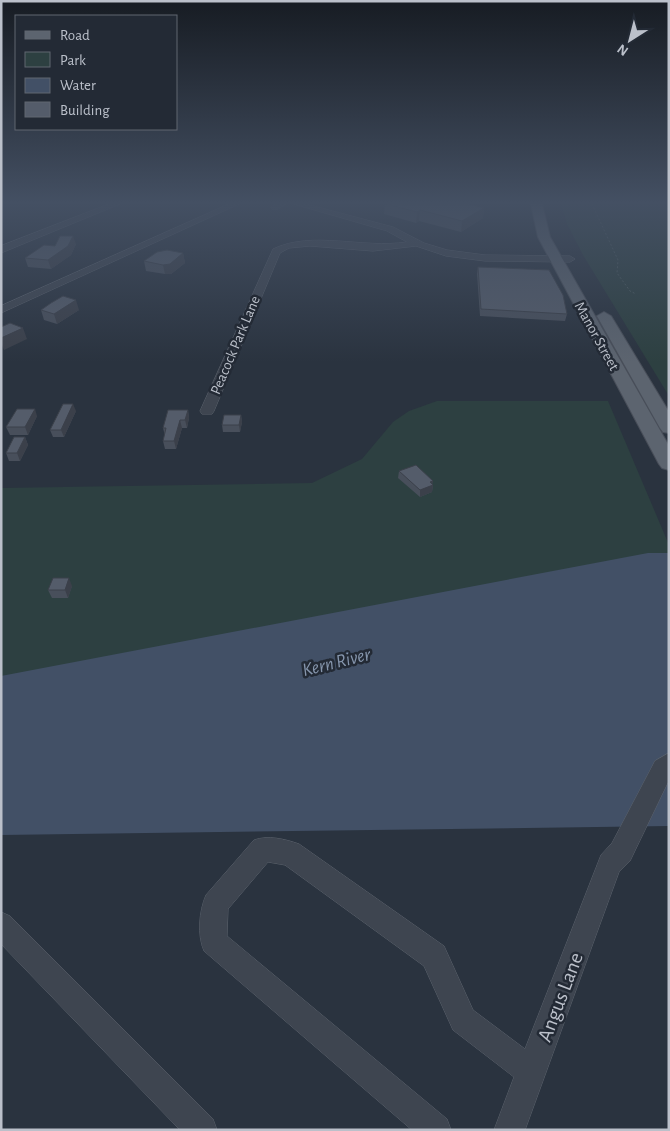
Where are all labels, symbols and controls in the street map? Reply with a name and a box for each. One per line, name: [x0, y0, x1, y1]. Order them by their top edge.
legend: [15, 15, 178, 130]
north arrow: [605, 15, 655, 65]
text: Road: [60, 28, 90, 43]
text: N: [615, 41, 631, 58]
text: Park: [60, 53, 86, 68]
text: Water: [60, 78, 96, 93]
text: Building: [60, 103, 110, 118]
street label: Peacock Park Lane: [208, 294, 263, 397]
street label: Manor Street: [572, 299, 622, 373]
water label: Kern River: [300, 645, 373, 680]
street label: Angus Lane: [534, 950, 587, 1045]

